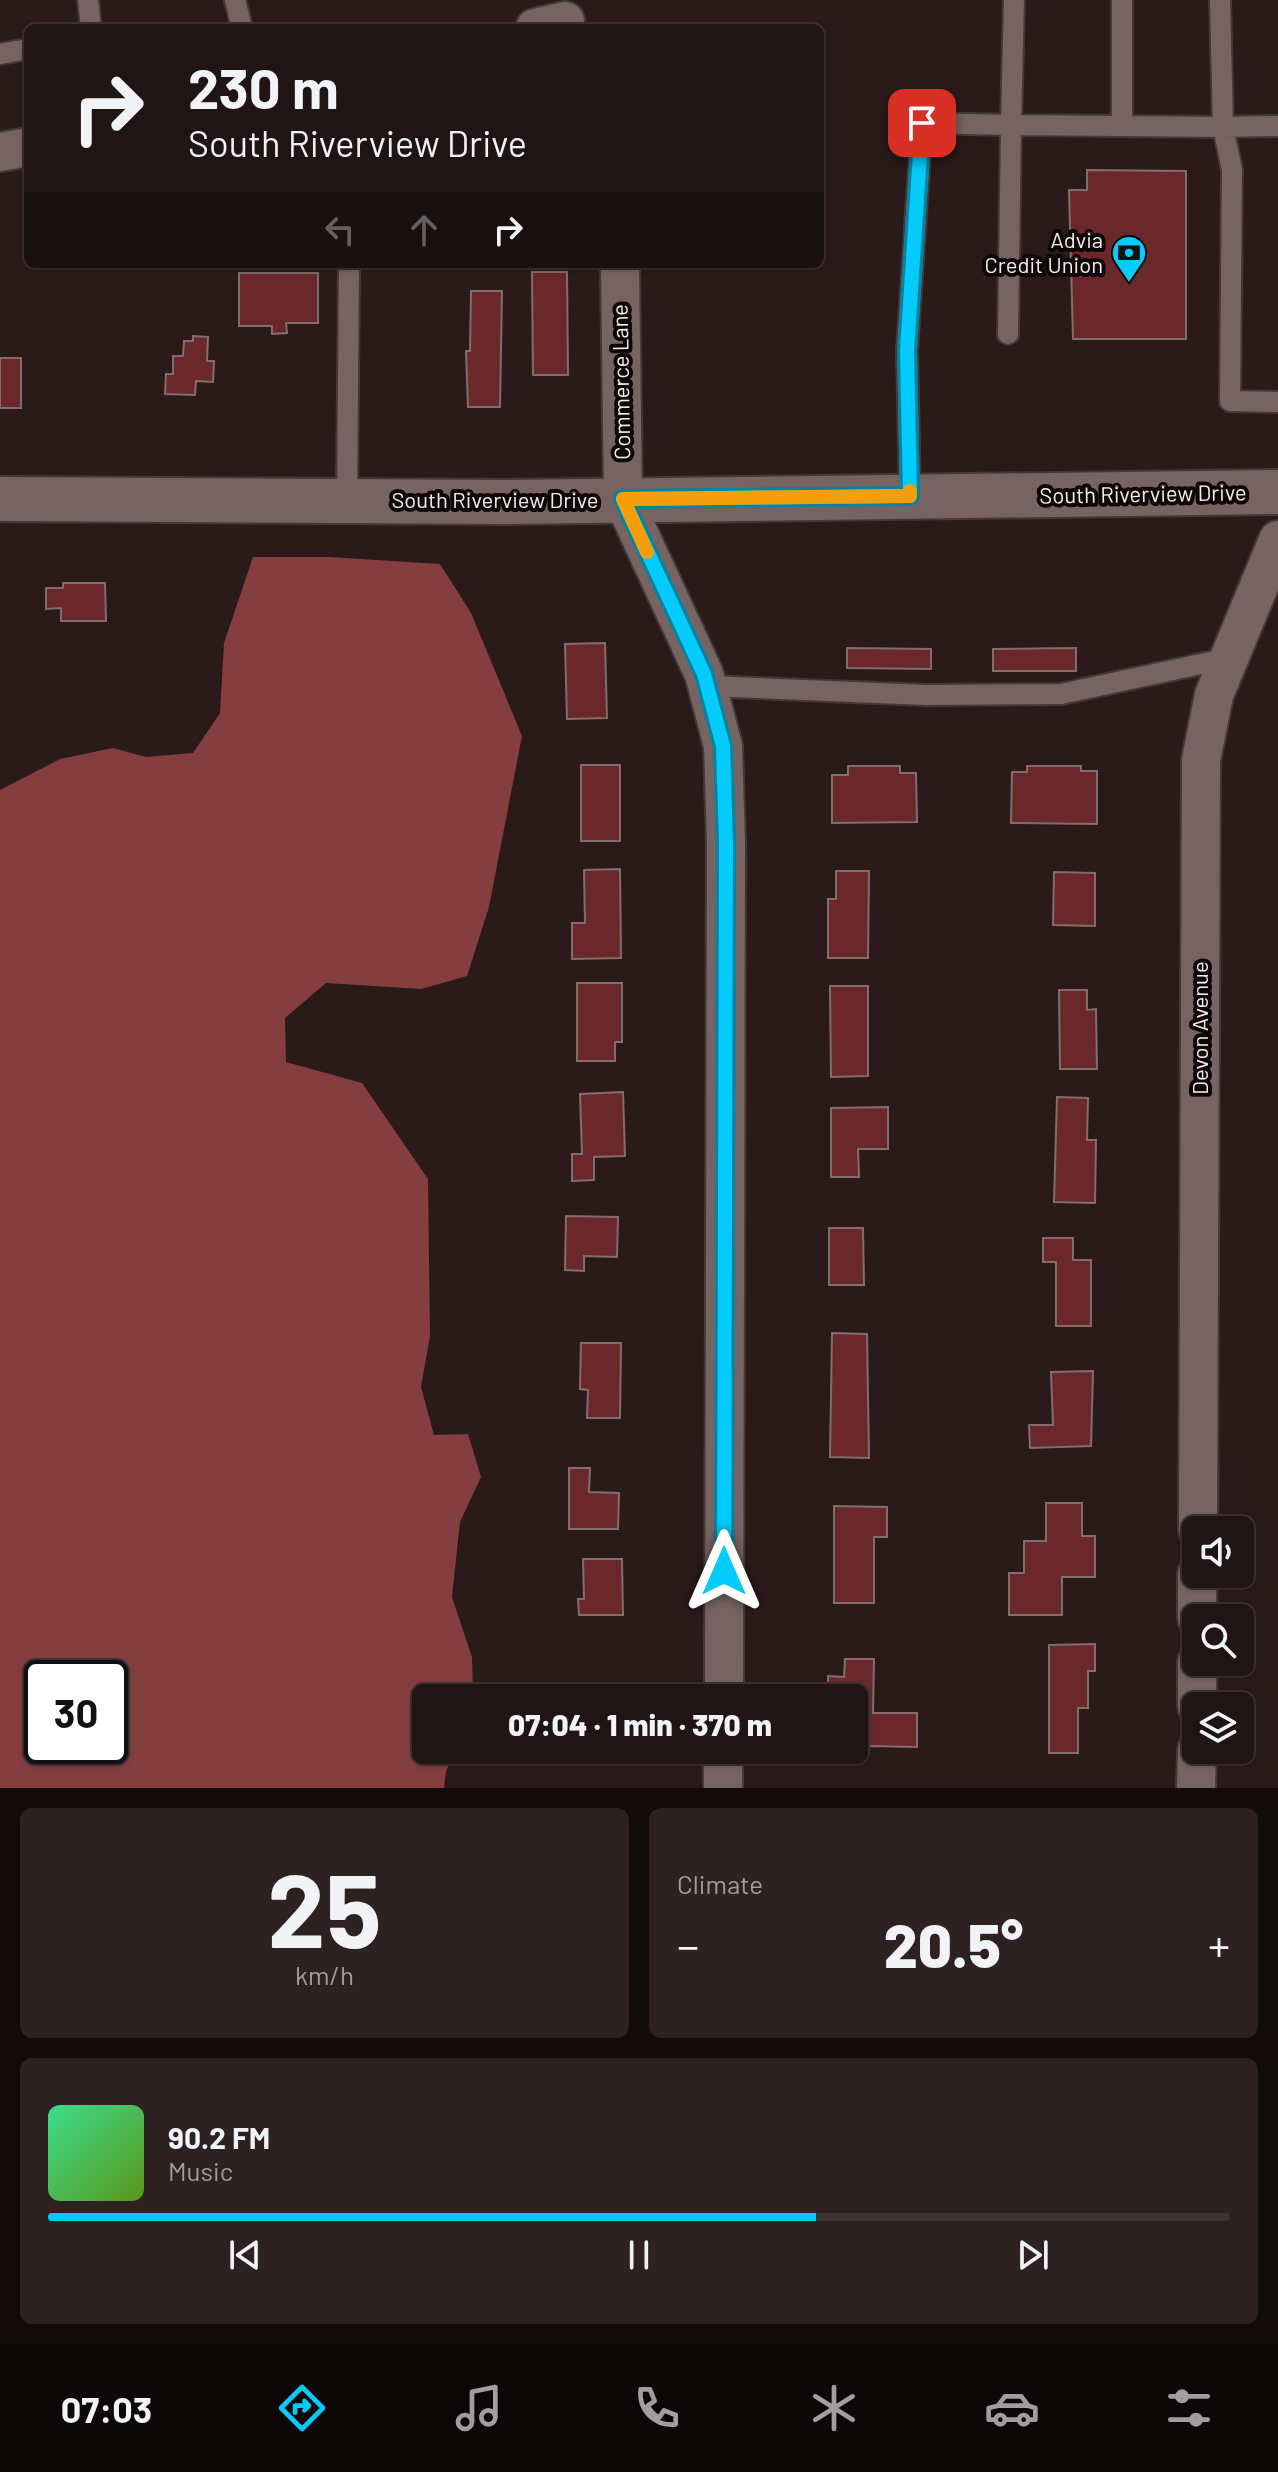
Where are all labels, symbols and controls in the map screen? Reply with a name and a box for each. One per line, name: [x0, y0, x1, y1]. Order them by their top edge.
text: 230 m: [188, 53, 339, 120]
icon: right: [56, 56, 160, 160]
pin: [888, 89, 956, 157]
icon: arrive: [900, 101, 944, 145]
text: South Riverview Drive: [188, 121, 527, 164]
icon: left: [318, 208, 362, 252]
icon: ahead: [402, 208, 446, 252]
icon: right: [486, 208, 530, 252]
place label: Advia Credit Union: [984, 226, 1103, 277]
bank icon: Advia Credit Union: [1110, 234, 1148, 284]
street label: Commerce Lane: [606, 304, 634, 460]
street label: South Riverview Drive: [1039, 478, 1247, 508]
street label: South Riverview Drive: [391, 486, 599, 512]
street label: Devon Avenue: [1186, 961, 1212, 1095]
map controls: [1182, 1516, 1254, 1764]
button: sound: [1182, 1516, 1254, 1588]
position arrow: [682, 1529, 766, 1613]
button: search: [1182, 1604, 1254, 1676]
speed limit sign: 30: [24, 1660, 128, 1764]
button: layers: [1182, 1692, 1254, 1764]
text: 07:04 · 1 min · 370 m: [508, 1706, 772, 1742]
text: 25: [267, 1844, 382, 1969]
text: Climate: [677, 1868, 763, 1899]
text: 20.5°: [884, 1908, 1023, 1980]
text: −: [677, 1918, 699, 1971]
text: +: [1208, 1918, 1230, 1971]
text: km/h: [295, 1959, 354, 1990]
text: 90.2 FM: [168, 2119, 270, 2155]
text: Music: [168, 2155, 233, 2186]
icon: previous: [223, 2233, 267, 2277]
icon: pause: [617, 2233, 661, 2277]
icon: next: [1011, 2233, 1055, 2277]
icon: directions: [274, 2380, 330, 2436]
icon: music: [451, 2380, 507, 2436]
icon: phone: [629, 2380, 685, 2436]
icon: climate: [806, 2380, 862, 2436]
icon: car: [984, 2380, 1040, 2436]
icon: filters: [1161, 2380, 1217, 2436]
text: 07:03: [61, 2387, 152, 2430]

